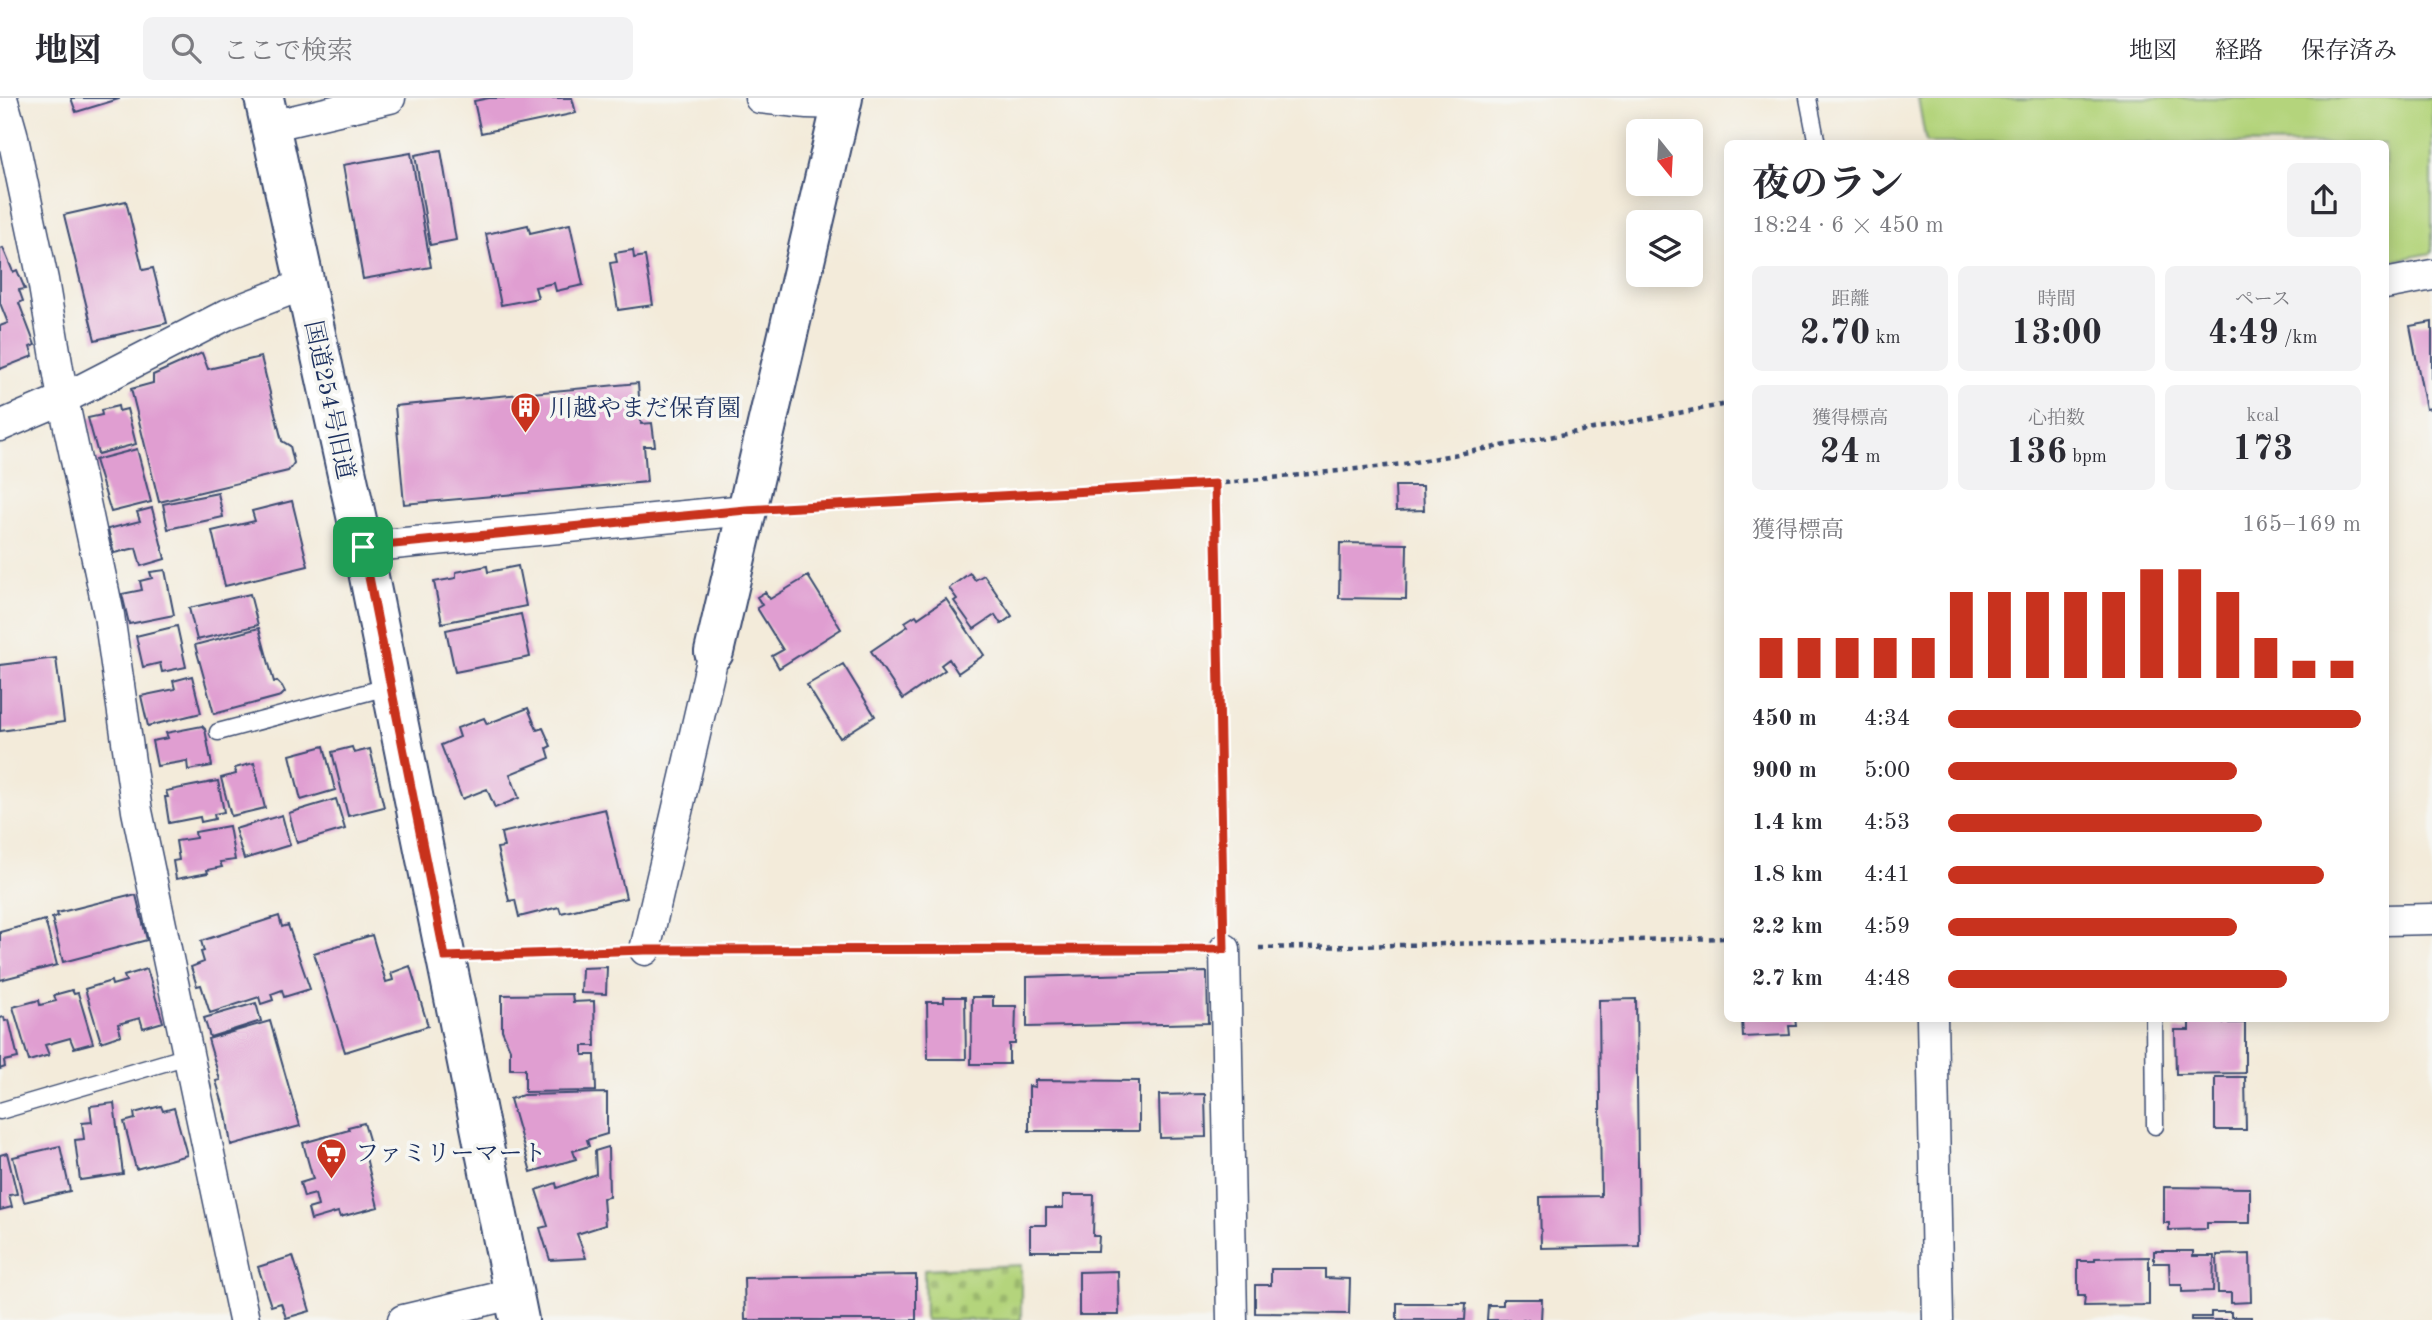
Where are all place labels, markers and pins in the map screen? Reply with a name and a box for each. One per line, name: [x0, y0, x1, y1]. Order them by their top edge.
building icon: 川越やまだ保育園: [509, 391, 543, 435]
place label: 川越やまだ保育園: [549, 395, 741, 422]
pin: [333, 517, 393, 577]
supermarket icon: ファミリーマート: [315, 1136, 349, 1180]
place label: ファミリーマート: [355, 1142, 547, 1167]

